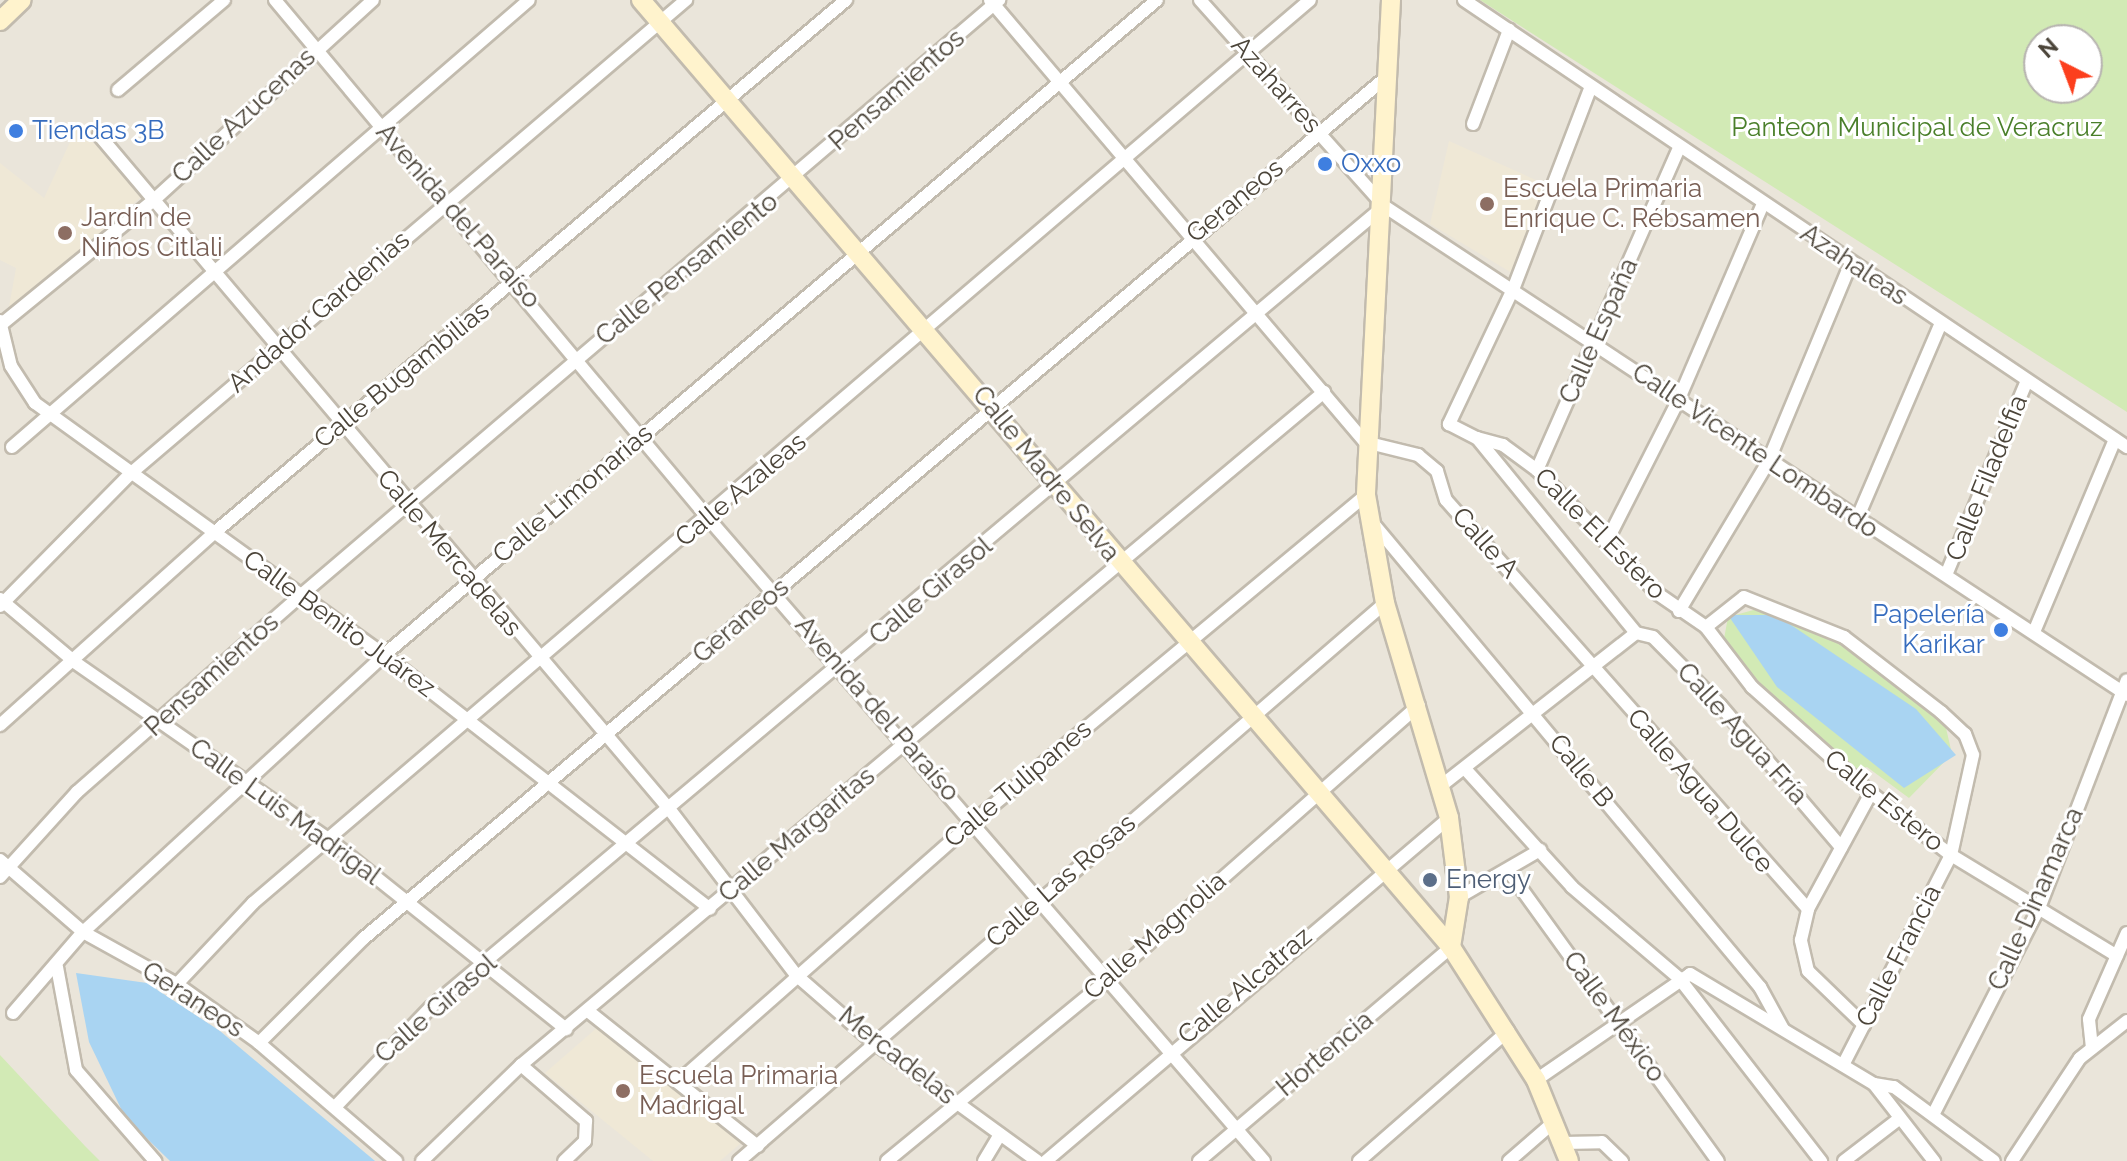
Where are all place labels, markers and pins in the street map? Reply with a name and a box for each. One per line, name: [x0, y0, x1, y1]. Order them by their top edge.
place label: Tiendas 3B: [32, 115, 165, 147]
marker: Tiendas 3B: [7, 122, 25, 140]
place label: Oxxo: [1341, 148, 1401, 180]
marker: Oxxo: [1316, 155, 1334, 173]
place label: Escuela Primaria Enrique C. Rébsamen: [1503, 173, 1760, 234]
marker: Escuela Primaria Enrique C. Rébsamen: [1478, 195, 1496, 213]
place label: Jardín de Niños Citlali: [81, 202, 223, 264]
marker: Jardín de Niños Citlali: [56, 224, 74, 242]
place label: Papelería Karikar: [1872, 599, 1985, 660]
marker: Papelería Karikar: [1992, 621, 2010, 639]
place label: Energy: [1446, 864, 1531, 896]
marker: Energy: [1421, 871, 1439, 889]
place label: Escuela Primaria Madrigal: [639, 1060, 838, 1122]
marker: Escuela Primaria Madrigal: [614, 1082, 632, 1100]

